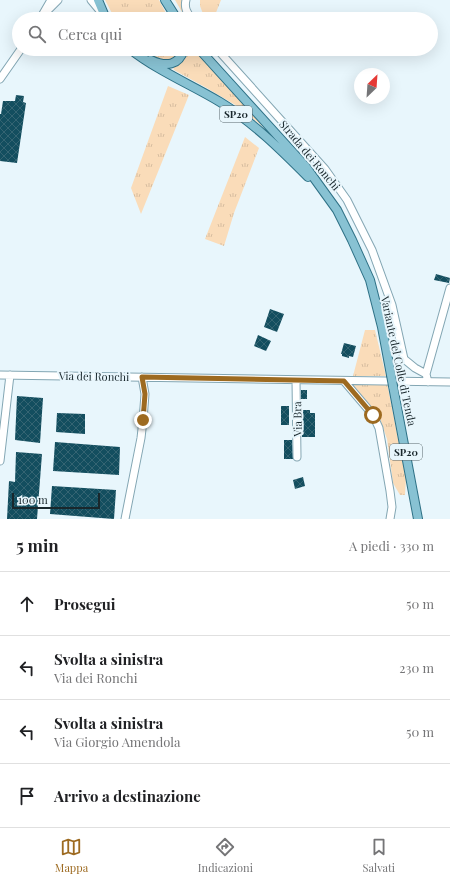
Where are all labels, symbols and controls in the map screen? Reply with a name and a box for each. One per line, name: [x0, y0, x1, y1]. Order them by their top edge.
search box: [12, 12, 438, 56]
icon: search: [26, 23, 48, 45]
text: Cerca qui: [58, 24, 122, 44]
north arrow: [354, 68, 390, 104]
road number: SP20: [220, 106, 252, 122]
street label: Strada dei Ronchi: [276, 117, 344, 193]
street label: Variante del Colle di Tenda: [378, 294, 420, 428]
street label: Via dei Ronchi: [58, 368, 129, 384]
street label: Via Bra: [289, 401, 305, 438]
route start: [364, 406, 382, 424]
route end: [134, 411, 152, 429]
road number: SP20: [390, 444, 422, 460]
scale bar: [12, 491, 100, 510]
text: 100 m: [18, 492, 48, 507]
text: 5 min: [16, 534, 59, 556]
text: A piedi · 330 m: [349, 537, 434, 554]
icon: ahead: [16, 593, 38, 615]
text: Prosegui: [54, 594, 116, 614]
text: 50 m: [406, 595, 434, 612]
text: Svolta a sinistra: [54, 649, 163, 669]
icon: left: [16, 657, 38, 679]
text: 230 m: [399, 659, 434, 676]
text: Via dei Ronchi: [54, 669, 137, 686]
text: Svolta a sinistra: [54, 713, 163, 733]
icon: left: [16, 721, 38, 743]
text: 50 m: [406, 723, 434, 740]
text: Via Giorgio Amendola: [54, 733, 180, 750]
icon: arrive: [16, 785, 38, 807]
text: Arrivo a destinazione: [54, 786, 201, 806]
tab: Mappa: [55, 836, 88, 875]
tab: Indicazioni: [198, 836, 253, 875]
tab: Salvati: [363, 836, 395, 875]

